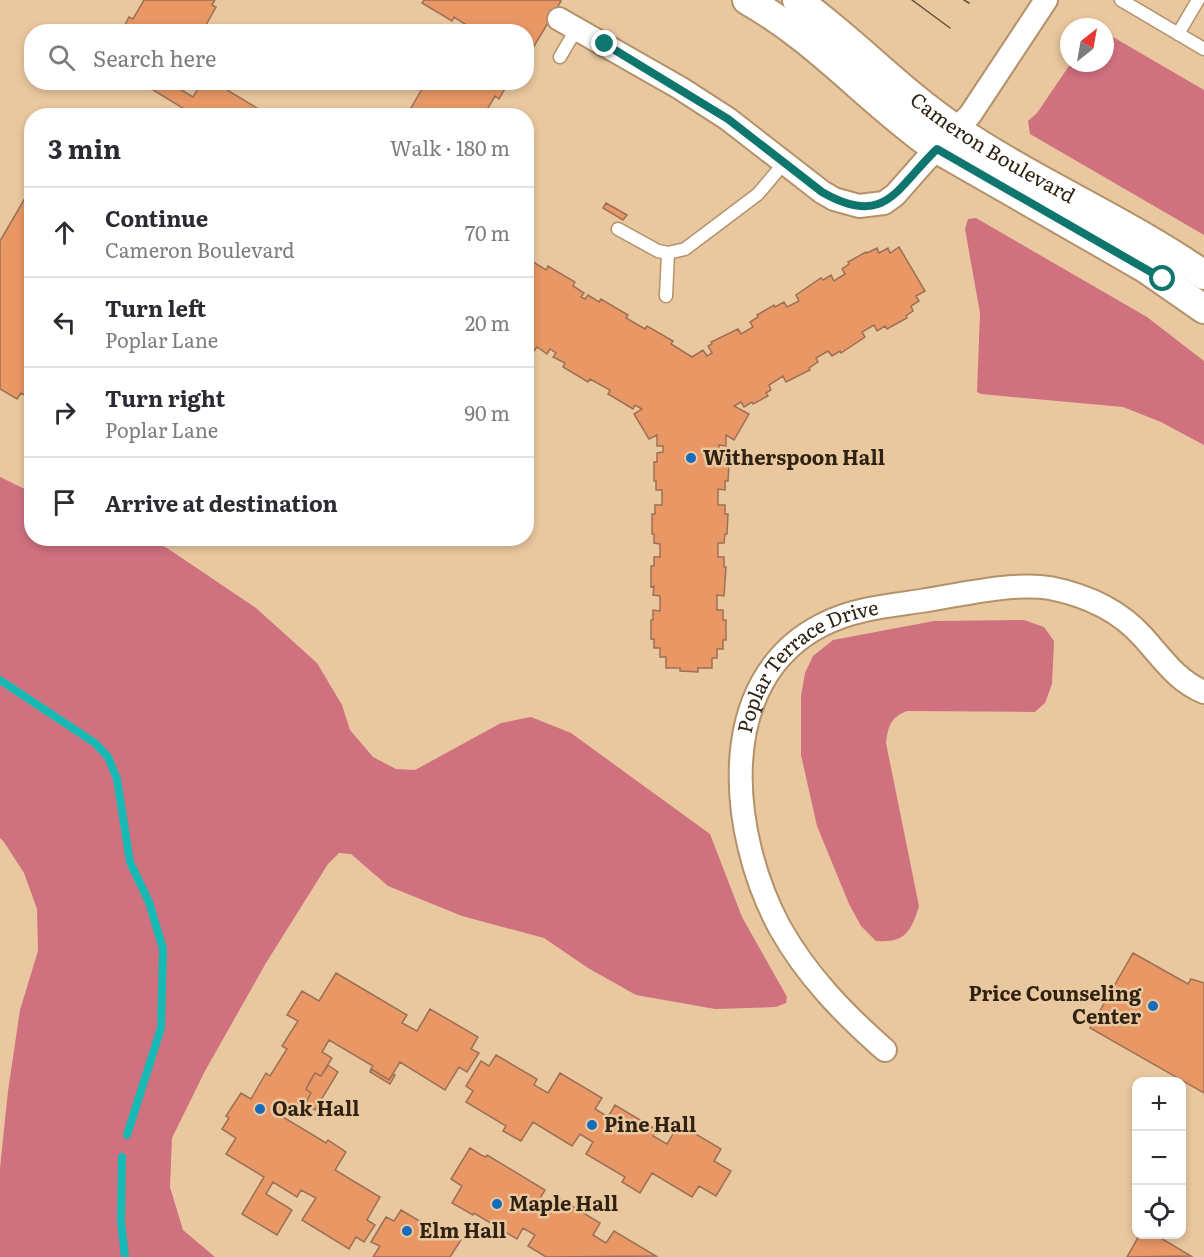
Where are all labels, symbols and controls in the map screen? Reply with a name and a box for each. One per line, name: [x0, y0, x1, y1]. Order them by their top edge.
north arrow: [1060, 18, 1114, 72]
search box: [24, 24, 534, 90]
route end: [591, 30, 617, 56]
icon: search: [45, 41, 78, 74]
text: Search here: [93, 41, 216, 74]
street label: Cameron Boulevard: [905, 84, 1081, 209]
text: 3 min: [48, 128, 121, 167]
text: Walk · 180 m: [390, 132, 510, 162]
text: Continue: [105, 201, 208, 234]
icon: ahead: [48, 216, 81, 249]
text: 70 m: [465, 217, 510, 247]
text: Cameron Boulevard: [105, 234, 295, 264]
route start: [1149, 265, 1175, 291]
text: Turn left: [105, 291, 206, 324]
icon: left: [48, 306, 81, 339]
text: 20 m: [465, 307, 510, 337]
text: Poplar Lane: [105, 324, 218, 354]
text: Turn right: [105, 381, 225, 414]
icon: right: [48, 396, 81, 429]
text: 90 m: [465, 397, 510, 427]
text: Poplar Lane: [105, 414, 218, 444]
place label: Witherspoon Hall: [703, 441, 885, 471]
marker: Witherspoon Hall: [684, 451, 698, 465]
icon: arrive: [48, 486, 81, 519]
text: Arrive at destination: [105, 486, 338, 519]
street label: Poplar Terrace Drive: [728, 591, 881, 735]
place label: Price Counseling Center: [968, 977, 1142, 1030]
marker: Price Counseling Center: [1146, 999, 1160, 1013]
map controls: [1132, 1077, 1186, 1239]
button: +: [1132, 1077, 1186, 1131]
place label: Oak Hall: [272, 1092, 359, 1122]
marker: Oak Hall: [253, 1102, 267, 1116]
place label: Pine Hall: [604, 1108, 696, 1138]
marker: Pine Hall: [585, 1118, 599, 1132]
button: −: [1132, 1131, 1186, 1185]
button: locate: [1132, 1185, 1186, 1239]
place label: Maple Hall: [509, 1187, 618, 1217]
marker: Maple Hall: [490, 1197, 504, 1211]
place label: Elm Hall: [419, 1214, 506, 1244]
marker: Elm Hall: [400, 1224, 414, 1238]

